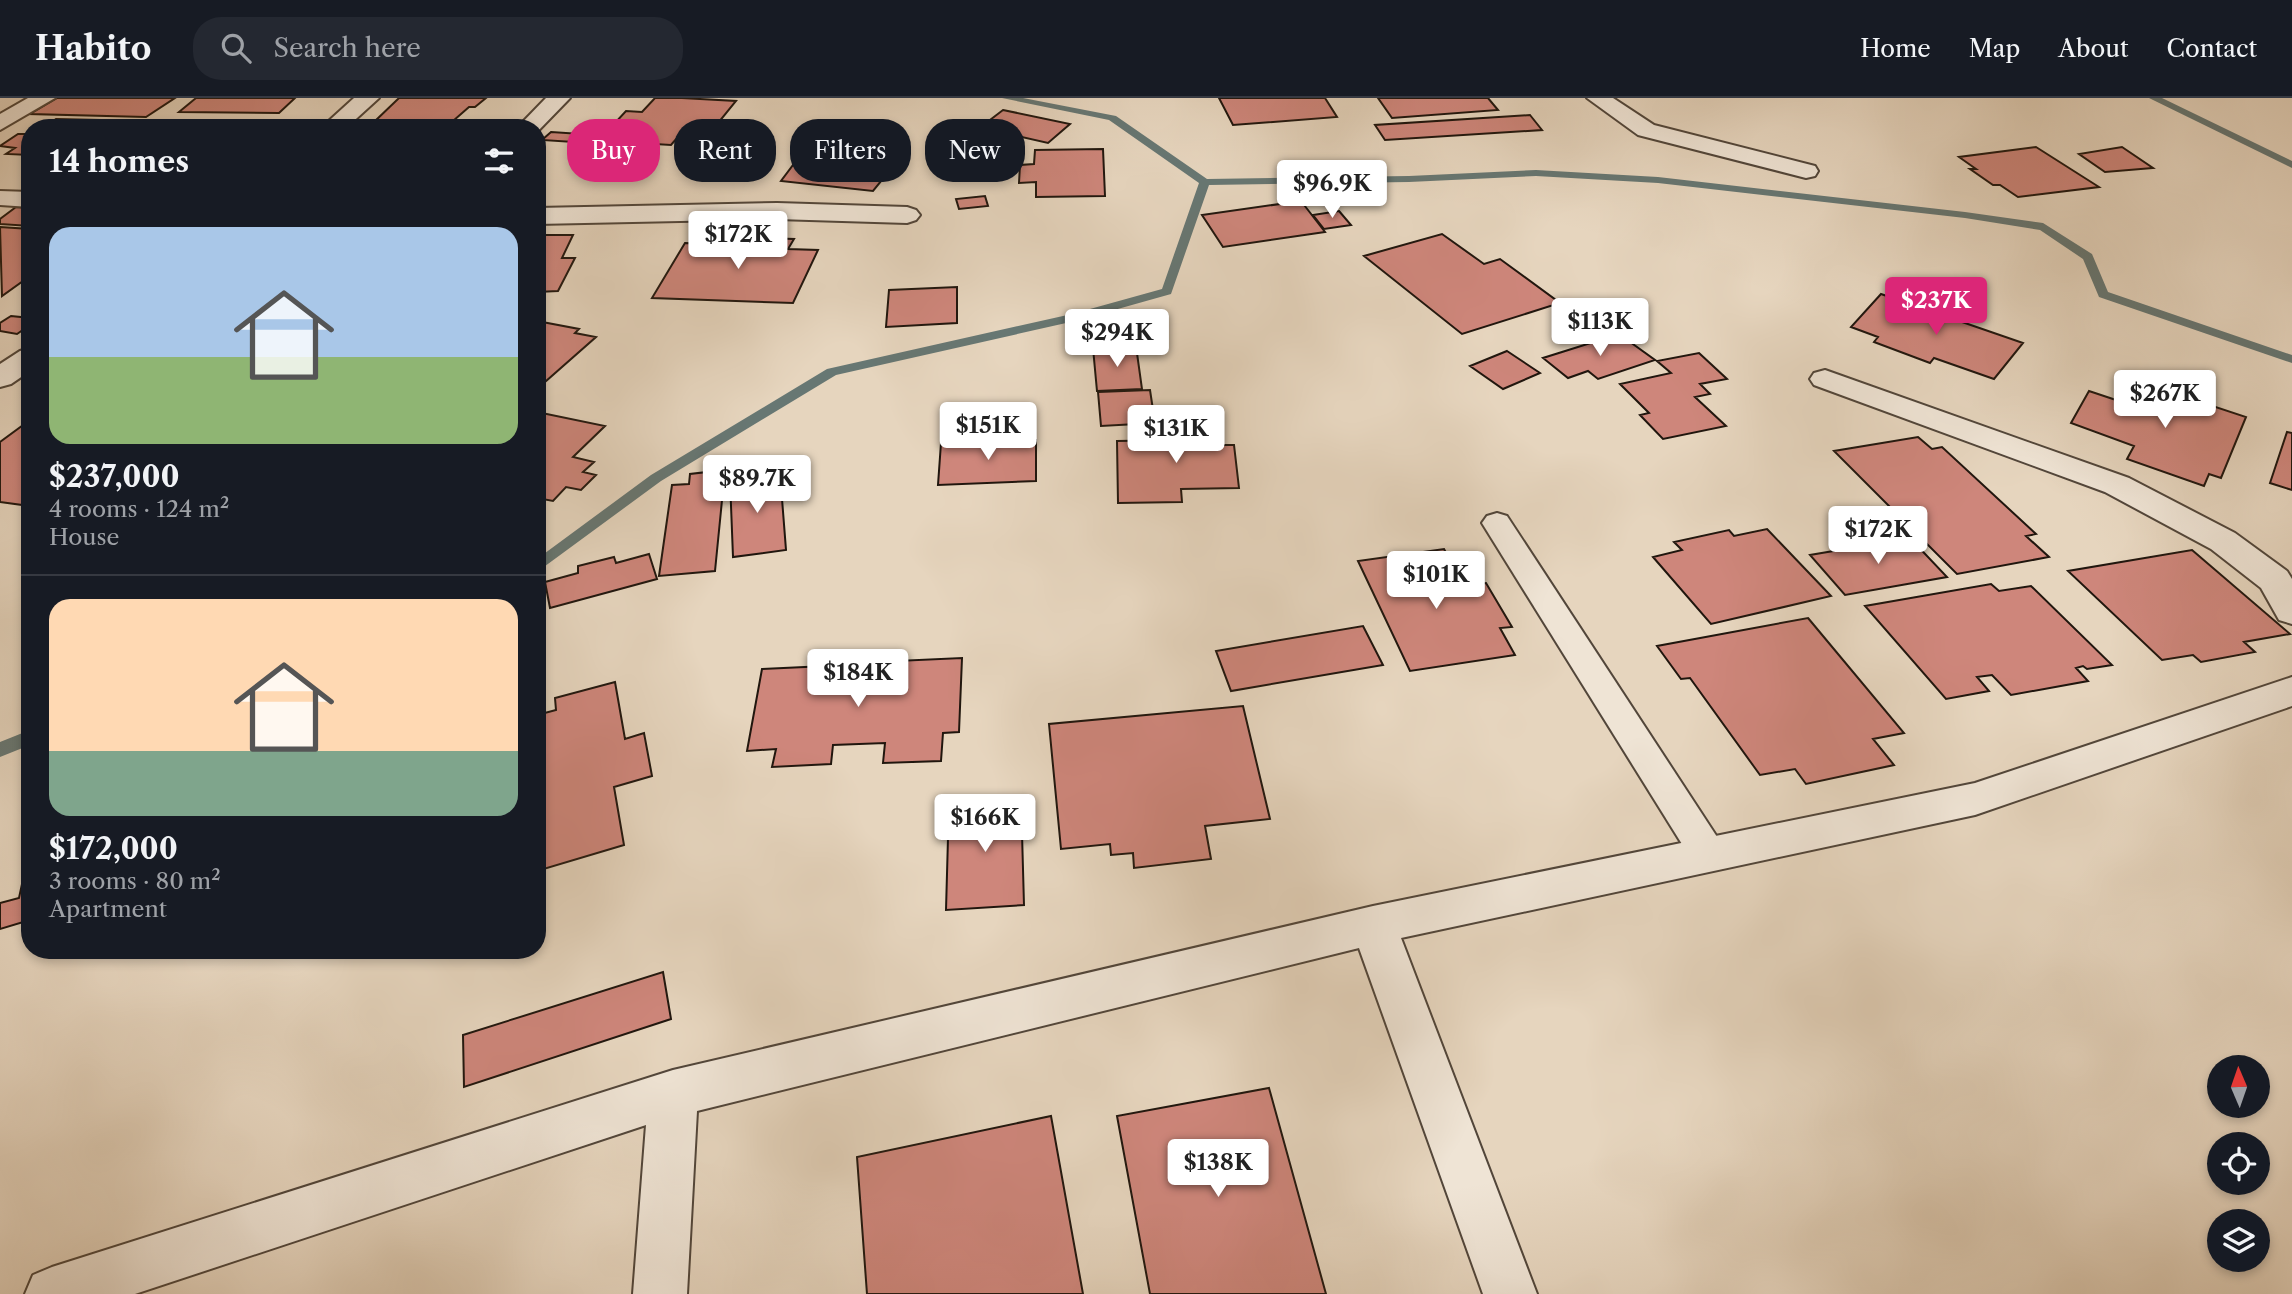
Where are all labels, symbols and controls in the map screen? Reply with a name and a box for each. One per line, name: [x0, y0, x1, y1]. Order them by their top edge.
search box: [193, 17, 683, 80]
text: Habito: [35, 28, 151, 69]
icon: search: [217, 29, 255, 67]
text: Search here: [273, 32, 421, 64]
text: Home: [1860, 34, 1931, 63]
text: Map: [1969, 34, 2020, 63]
text: About: [2058, 34, 2129, 63]
text: Contact: [2167, 34, 2257, 63]
chip: Buy: [567, 119, 660, 182]
chip: Rent: [674, 119, 776, 182]
chip: Filters: [790, 119, 911, 182]
chip: New: [925, 119, 1025, 182]
icon: filters: [480, 142, 518, 180]
text: 14 homes: [49, 143, 189, 180]
pin: $96.9K: [1275, 160, 1389, 220]
text: $96.9K: [1293, 169, 1371, 197]
pin: $172K: [689, 212, 787, 271]
text: $172K: [704, 220, 772, 248]
icon: home: [221, 272, 347, 398]
pin: $237K: [1887, 278, 1985, 337]
text: $237K: [1901, 286, 1971, 314]
pin: $113K: [1551, 299, 1649, 358]
text: $113K: [1568, 307, 1632, 335]
pin: $294K: [1068, 310, 1166, 369]
text: $294K: [1081, 318, 1153, 346]
pin: $267K: [2116, 370, 2214, 430]
text: $267K: [2130, 379, 2200, 407]
pin: $151K: [939, 402, 1037, 462]
pin: $131K: [1127, 406, 1225, 465]
text: $151K: [956, 411, 1020, 439]
text: $131K: [1144, 414, 1208, 442]
pin: $89.7K: [700, 456, 814, 515]
text: $237,000: [49, 458, 180, 495]
text: $89.7K: [719, 464, 795, 492]
text: 4 rooms · 124 m²: [49, 495, 229, 523]
pin: $172K: [1829, 506, 1927, 566]
text: $172K: [1844, 515, 1912, 543]
text: House: [49, 523, 119, 551]
pin: $101K: [1387, 552, 1485, 611]
text: $101K: [1403, 560, 1469, 588]
icon: home: [221, 644, 347, 770]
pin: $184K: [809, 650, 907, 709]
text: $184K: [823, 658, 893, 686]
pin: $166K: [936, 794, 1034, 854]
text: $166K: [950, 803, 1020, 831]
text: $172,000: [49, 830, 178, 867]
text: 3 rooms · 80 m²: [49, 867, 221, 895]
text: Apartment: [49, 895, 167, 923]
north arrow: [2207, 1055, 2270, 1118]
map controls: [2207, 1055, 2270, 1272]
button: locate: [2207, 1132, 2270, 1195]
pin: $138K: [1169, 1140, 1267, 1199]
text: $138K: [1184, 1148, 1252, 1176]
button: layers: [2207, 1209, 2270, 1272]

